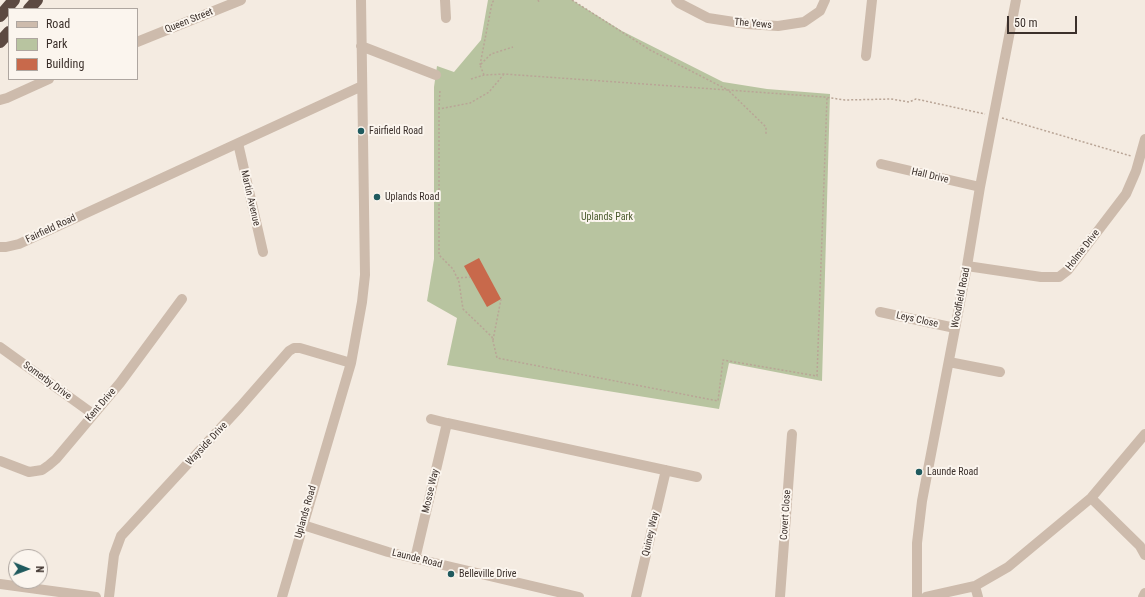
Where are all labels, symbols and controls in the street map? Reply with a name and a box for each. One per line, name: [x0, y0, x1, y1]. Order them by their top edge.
street label: Queen Street: [163, 6, 215, 36]
legend: [8, 8, 138, 80]
scale bar: [1009, 8, 1079, 34]
street label: The Yews: [734, 16, 772, 32]
text: 50 m: [1014, 16, 1038, 30]
text: Road: [46, 17, 70, 31]
text: Park: [46, 37, 67, 51]
text: Building: [46, 57, 84, 71]
place label: Fairfield Road: [369, 125, 423, 137]
marker: Fairfield Road: [356, 126, 366, 136]
street label: Hall Drive: [910, 166, 950, 186]
street label: Martin Avenue: [238, 169, 262, 227]
place label: Uplands Road: [385, 191, 439, 203]
marker: Uplands Road: [372, 192, 382, 202]
park label: Uplands Park: [581, 211, 633, 223]
street label: Fairfield Road: [24, 212, 78, 246]
street label: Holme Drive: [1064, 227, 1102, 273]
street label: Woodfield Road: [949, 267, 973, 329]
street label: Leys Close: [895, 310, 939, 330]
street label: Somerby Drive: [21, 359, 73, 403]
street label: Kent Drive: [83, 386, 119, 424]
street label: Wayside Drive: [184, 420, 230, 468]
place label: Launde Road: [927, 466, 978, 478]
marker: Launde Road: [914, 467, 924, 477]
street label: Mosse Way: [420, 468, 442, 514]
street label: Uplands Road: [293, 484, 319, 540]
street label: Covert Close: [778, 489, 794, 541]
street label: Quiney Way: [640, 511, 662, 557]
street label: Launde Road: [391, 547, 443, 571]
north arrow: [8, 549, 48, 589]
text: N: [33, 566, 46, 573]
place label: Belleville Drive: [459, 568, 516, 580]
marker: Belleville Drive: [446, 569, 456, 579]

